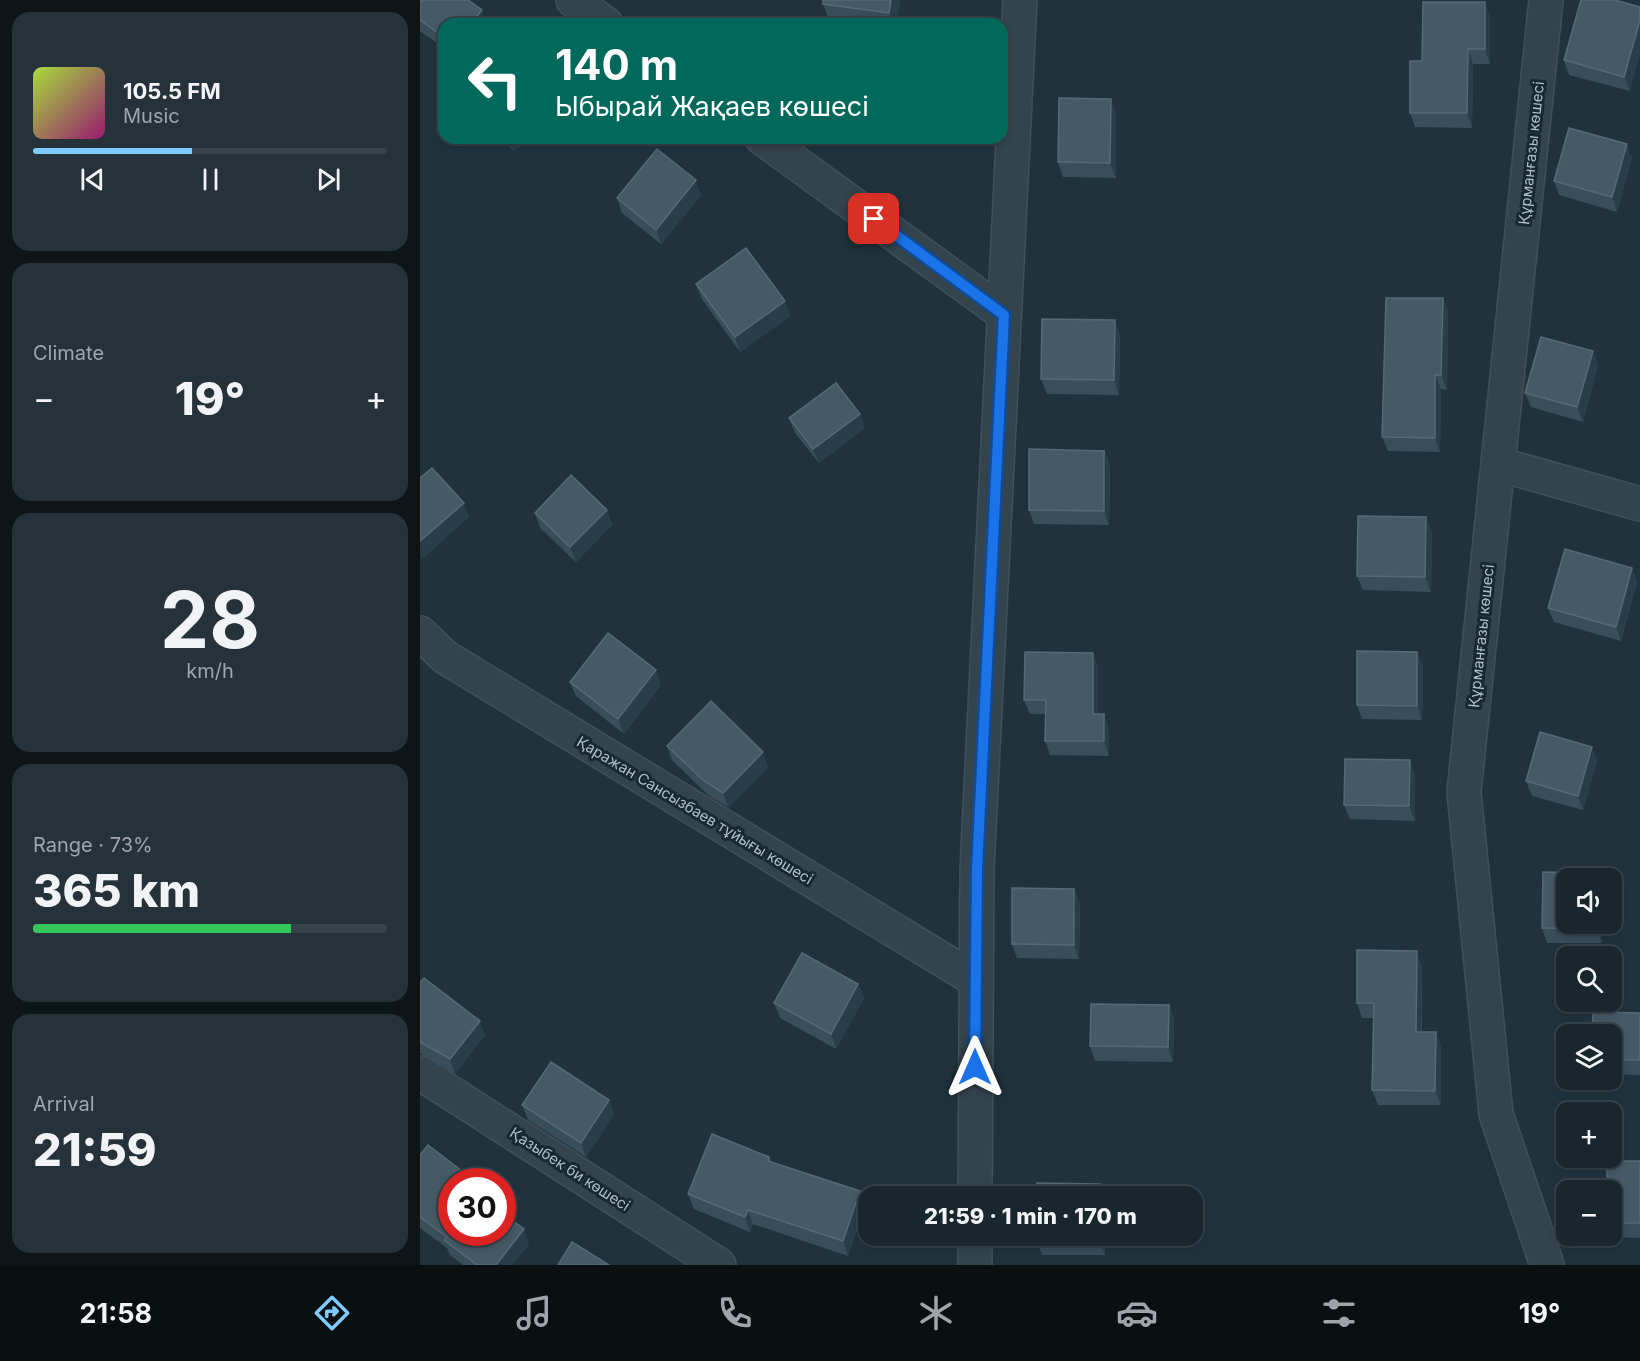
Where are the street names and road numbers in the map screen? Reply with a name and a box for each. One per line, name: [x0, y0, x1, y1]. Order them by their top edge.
street label: Құрманғазы көшесі: [1514, 80, 1548, 226]
street label: Құрманғазы көшесі: [1464, 563, 1498, 709]
street label: Қаражан Сансызбаев тұйығы көшесі: [573, 732, 817, 888]
street label: Қазыбек би көшесі: [506, 1123, 634, 1215]

